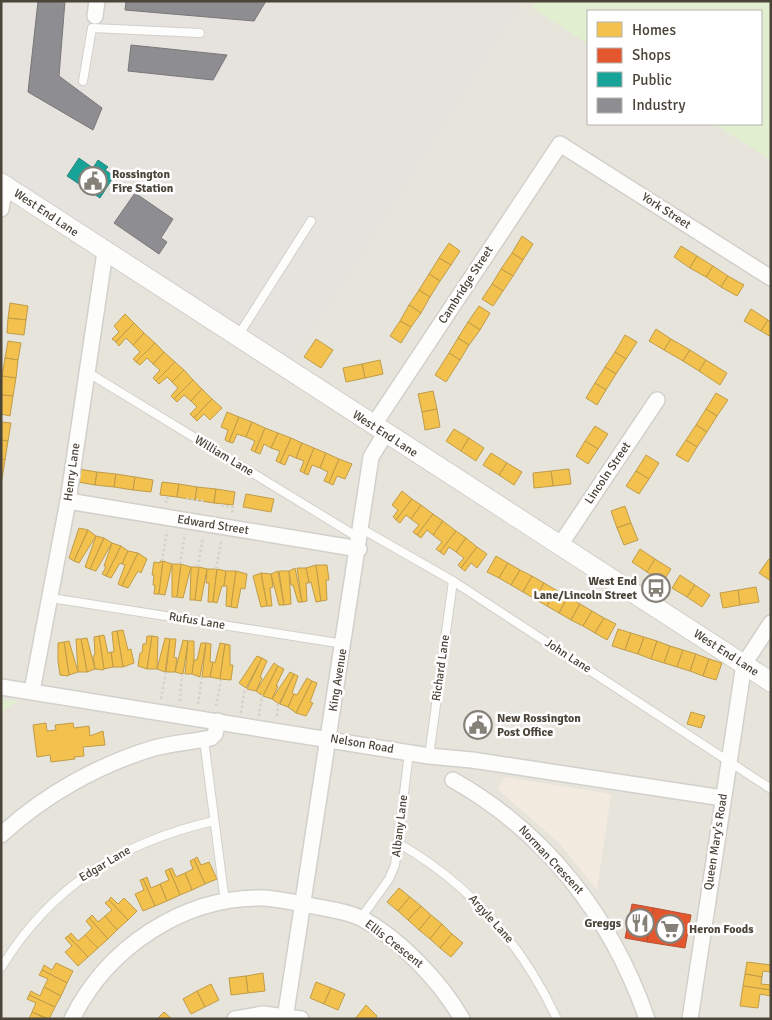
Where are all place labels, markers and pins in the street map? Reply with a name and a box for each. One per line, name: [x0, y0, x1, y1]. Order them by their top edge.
public building icon: Rossington Fire Station: [78, 166, 108, 196]
place label: Rossington Fire Station: [112, 167, 174, 196]
bus stop icon: West End Lane/Lincoln Street: [641, 573, 671, 603]
place label: West End Lane/Lincoln Street: [533, 574, 638, 603]
public building icon: New Rossington Post Office: [463, 710, 493, 740]
place label: New Rossington Post Office: [497, 711, 581, 740]
restaurant icon: Greggs: [625, 908, 655, 938]
supermarket icon: Heron Foods: [655, 914, 685, 944]
place label: Greggs: [584, 916, 622, 931]
place label: Heron Foods: [689, 922, 754, 937]

